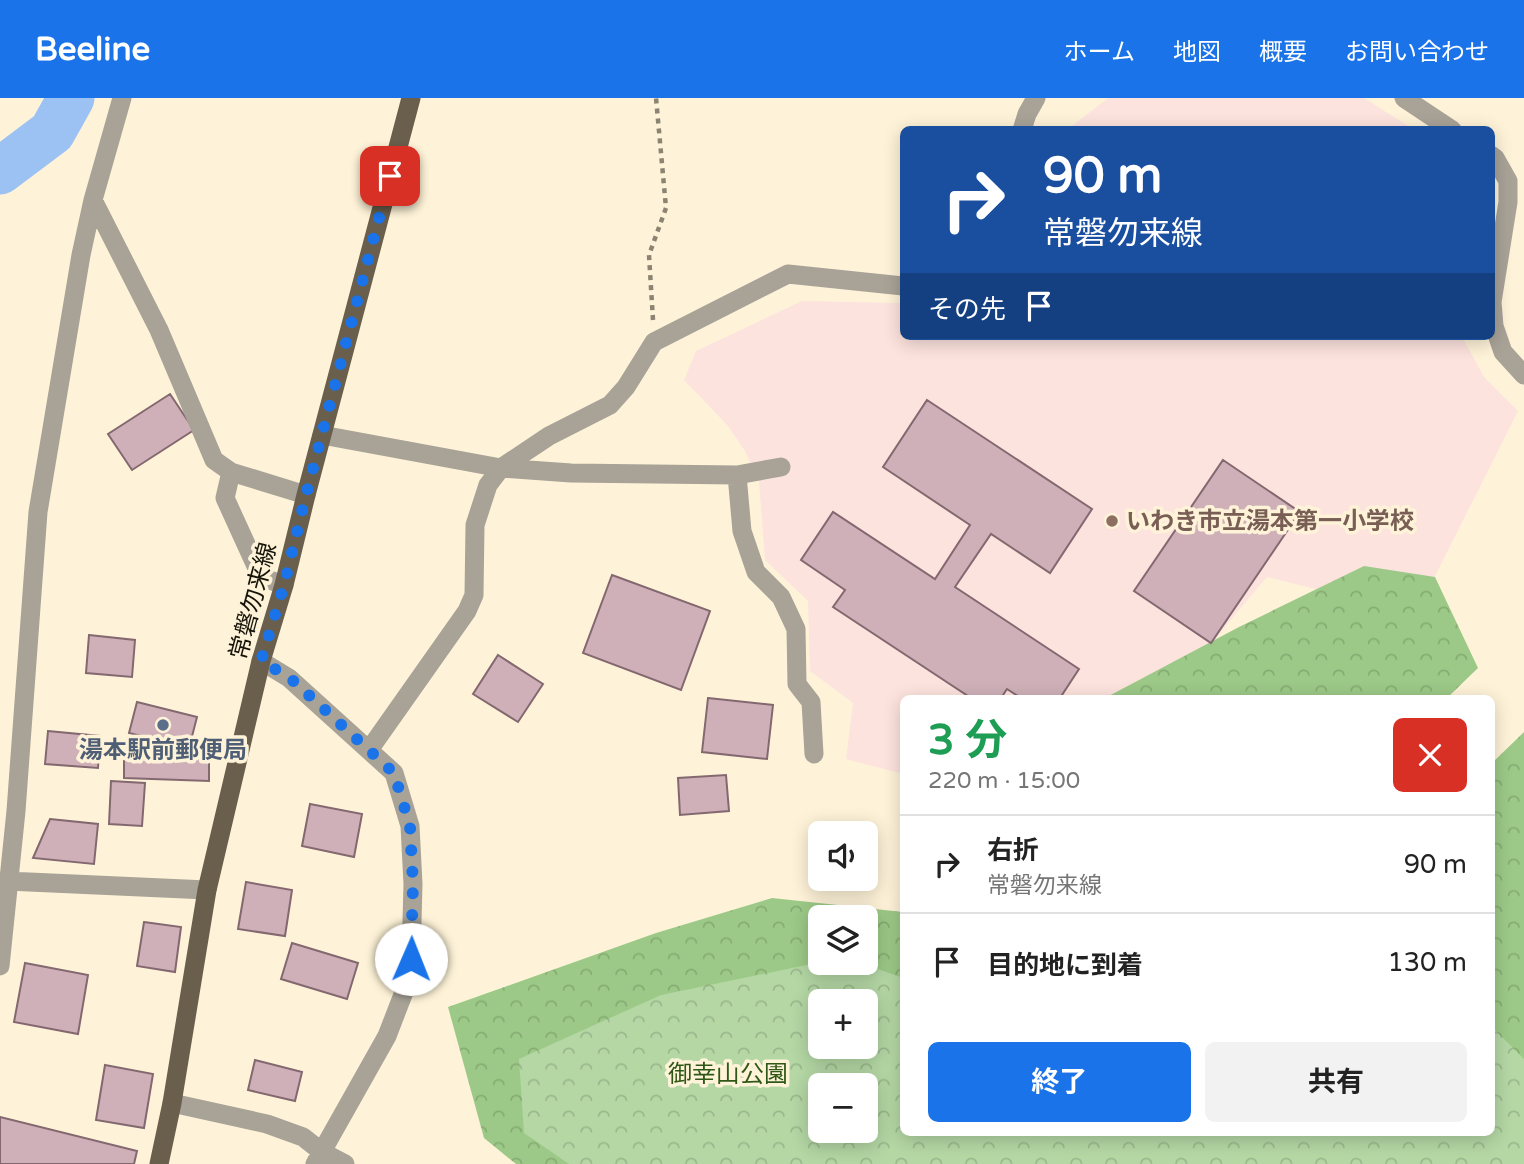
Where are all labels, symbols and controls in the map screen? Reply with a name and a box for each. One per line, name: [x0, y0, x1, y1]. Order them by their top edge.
text: Beeline: [35, 30, 150, 69]
text: ホーム: [1064, 38, 1135, 67]
text: 地図: [1173, 38, 1221, 67]
text: 概要: [1259, 38, 1307, 67]
text: お問い合わせ: [1345, 38, 1489, 67]
pin: [360, 146, 420, 206]
text: 90 m: [1043, 147, 1162, 206]
icon: right: [928, 154, 1019, 245]
icon: arrive: [371, 157, 409, 195]
text: 常磐勿来線: [1043, 215, 1203, 253]
icon: arrive: [1020, 287, 1058, 325]
text: その先: [928, 294, 1006, 325]
place label: いわき市立湯本第一小学校: [1126, 507, 1414, 536]
marker: いわき市立湯本第一小学校: [1104, 513, 1120, 529]
street label: 常磐勿来線: [224, 539, 283, 663]
text: 3 分: [928, 715, 1007, 766]
marker: 湯本駅前郵便局: [155, 717, 171, 733]
button: close: [1393, 718, 1467, 792]
place label: 湯本駅前郵便局: [79, 736, 247, 765]
text: 220 m · 15:00: [928, 767, 1080, 795]
map controls: [808, 821, 878, 1143]
button: sound: [808, 821, 878, 891]
text: 右折: [987, 835, 1039, 866]
icon: right: [928, 845, 966, 883]
text: 90 m: [1404, 849, 1467, 880]
text: 常磐勿来線: [987, 872, 1102, 900]
button: layers: [808, 905, 878, 975]
position arrow: [374, 922, 448, 996]
icon: arrive: [928, 943, 966, 981]
text: 130 m: [1387, 947, 1467, 978]
text: 目的地に到着: [987, 950, 1143, 981]
button: +: [808, 989, 878, 1059]
button: 終了: [928, 1042, 1191, 1122]
button: 共有: [1205, 1042, 1467, 1122]
park label: 御幸山公園: [668, 1060, 788, 1089]
button: −: [808, 1073, 878, 1143]

